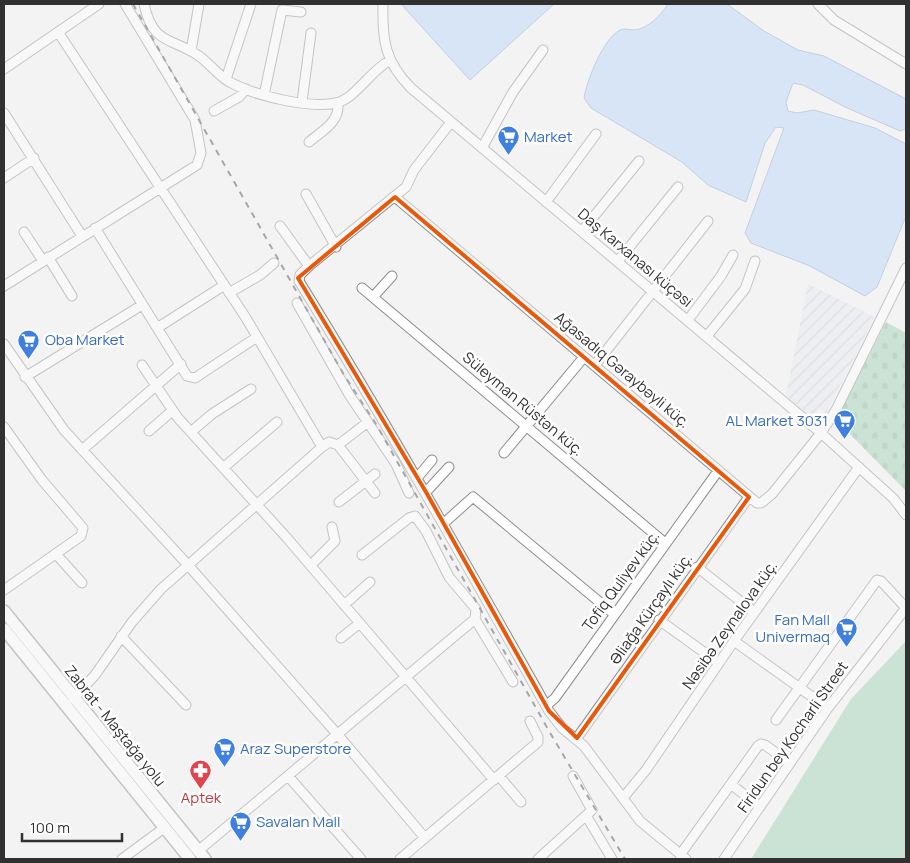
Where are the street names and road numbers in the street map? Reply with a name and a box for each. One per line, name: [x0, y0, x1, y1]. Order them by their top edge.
street label: Daş Karxanası küçəsi: [573, 203, 697, 312]
street label: Ağasadıq Gəraybəyli küç.: [550, 307, 695, 433]
street label: Süleyman Rüstən küç.: [458, 347, 588, 460]
street label: Tofiq Quliyev küç.: [577, 526, 664, 635]
street label: Əliağa Kürçaylı küç.: [604, 549, 697, 669]
street label: Nəsibə Zeynalova küç.: [677, 556, 782, 693]
street label: Firidun bey Kocharli Street: [732, 657, 853, 817]
street label: Zabrat - Maştağa yolu: [60, 661, 171, 791]

